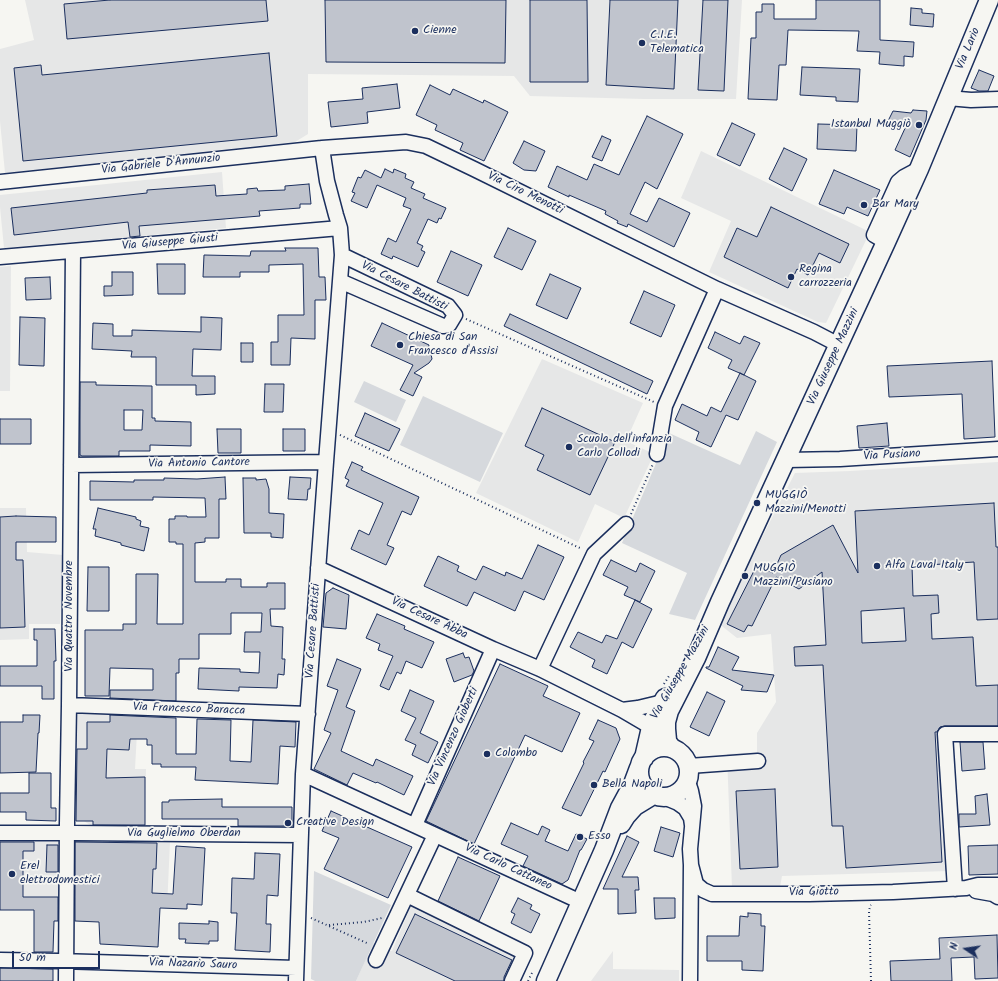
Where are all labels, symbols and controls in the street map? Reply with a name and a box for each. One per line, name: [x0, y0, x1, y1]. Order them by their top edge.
place label: Cienne: [423, 24, 457, 38]
marker: Cienne: [410, 26, 420, 36]
street label: Via Lario: [954, 26, 984, 72]
place label: C.I.E. Telematica: [650, 29, 704, 57]
marker: C.I.E. Telematica: [637, 38, 647, 48]
place label: Istanbul Muggiò: [831, 118, 911, 132]
marker: Istanbul Muggiò: [914, 120, 924, 130]
street label: Via Gabriele D'Annunzio: [101, 152, 221, 178]
street label: Via Ciro Menotti: [485, 169, 565, 219]
place label: Bar Mary: [872, 198, 919, 212]
marker: Bar Mary: [859, 200, 869, 210]
street label: Via Giuseppe Giusti: [121, 232, 219, 254]
street label: Via Cesare Battisti: [358, 259, 450, 315]
place label: Regina carrozzeria: [799, 263, 852, 291]
marker: Regina carrozzeria: [786, 272, 796, 282]
street label: Via Giuseppe Mazzini: [805, 306, 863, 408]
place label: Chiesa di San Francesco d'Assisi: [408, 331, 498, 359]
marker: Chiesa di San Francesco d'Assisi: [395, 340, 405, 350]
place label: Scuola dell'infanzia Carlo Collodi: [577, 433, 672, 461]
marker: Scuola dell'infanzia Carlo Collodi: [564, 442, 574, 452]
street label: Via Pusiano: [863, 447, 921, 465]
street label: Via Antonio Cantore: [148, 456, 250, 472]
place label: MUGGIÒ Mazzini/Menotti: [765, 489, 846, 517]
marker: MUGGIÒ Mazzini/Menotti: [752, 498, 762, 508]
place label: Alfa Laval Italy: [885, 559, 963, 573]
street label: Via Quattro Novembre: [63, 560, 77, 672]
marker: Alfa Laval Italy: [872, 561, 882, 571]
place label: MUGGIÒ Mazzini/Pusiano: [753, 562, 833, 590]
marker: MUGGIÒ Mazzini/Pusiano: [740, 571, 750, 581]
street label: Via Cesare Battisti: [303, 583, 325, 679]
street label: Via Cesare Abba: [388, 595, 470, 643]
street label: Via Giuseppe Mazzini: [648, 624, 714, 722]
street label: Via Vincenzo Gioberti: [426, 685, 482, 789]
street label: Via Francesco Baracca: [132, 701, 246, 719]
place label: Colombo: [495, 747, 537, 761]
marker: Colombo: [482, 749, 492, 759]
place label: Bella Napoli: [602, 778, 662, 792]
marker: Bella Napoli: [589, 780, 599, 790]
place label: Creative Design: [296, 816, 374, 830]
marker: Creative Design: [283, 818, 293, 828]
street label: Via Guglielmo Oberdan: [127, 827, 241, 841]
place label: Esso: [588, 830, 611, 844]
marker: Esso: [575, 832, 585, 842]
street label: Via Carlo Cattaneo: [462, 841, 554, 895]
place label: Erel elettrodomestici: [20, 860, 100, 888]
marker: Erel elettrodomestici: [7, 869, 17, 879]
street label: Via Giotto: [789, 885, 839, 901]
north arrow: [946, 929, 986, 969]
text: N: [945, 941, 964, 952]
scale bar: [14, 943, 102, 969]
text: 50 m: [19, 948, 46, 967]
street label: Via Nazario Sauro: [148, 956, 238, 974]

